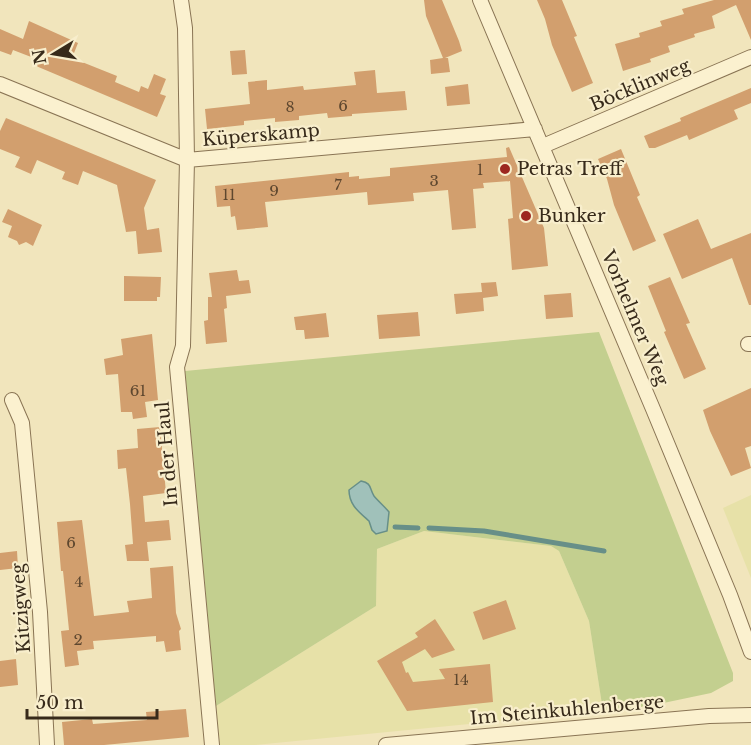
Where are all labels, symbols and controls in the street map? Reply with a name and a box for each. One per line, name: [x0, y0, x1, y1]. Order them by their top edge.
north arrow: [24, 24, 84, 84]
text: N: [28, 48, 51, 66]
street label: Böcklinweg: [587, 54, 693, 116]
house number: 6: [338, 96, 348, 115]
house number: 8: [285, 97, 295, 116]
street label: Küperskamp: [201, 119, 321, 151]
place label: Petras Treff: [517, 158, 624, 180]
house number: 1: [477, 160, 483, 179]
marker: Petras Treff: [498, 162, 512, 176]
house number: 3: [429, 171, 439, 190]
house number: 7: [334, 175, 342, 194]
house number: 9: [269, 181, 279, 200]
house number: 11: [222, 185, 236, 204]
place label: Bunker: [538, 205, 606, 227]
marker: Bunker: [519, 209, 533, 223]
street label: Vorhelmer Weg: [596, 246, 673, 389]
house number: 61: [130, 381, 146, 400]
street label: In der Haul: [151, 400, 183, 507]
house number: 6: [66, 533, 76, 552]
street label: Kitzigweg: [7, 562, 35, 654]
house number: 4: [75, 572, 83, 591]
house number: 2: [73, 630, 83, 649]
house number: 14: [453, 670, 469, 689]
scale bar: [27, 682, 158, 720]
street label: Im Steinkuhlenberge: [469, 691, 665, 729]
text: 50 m: [36, 692, 84, 714]

